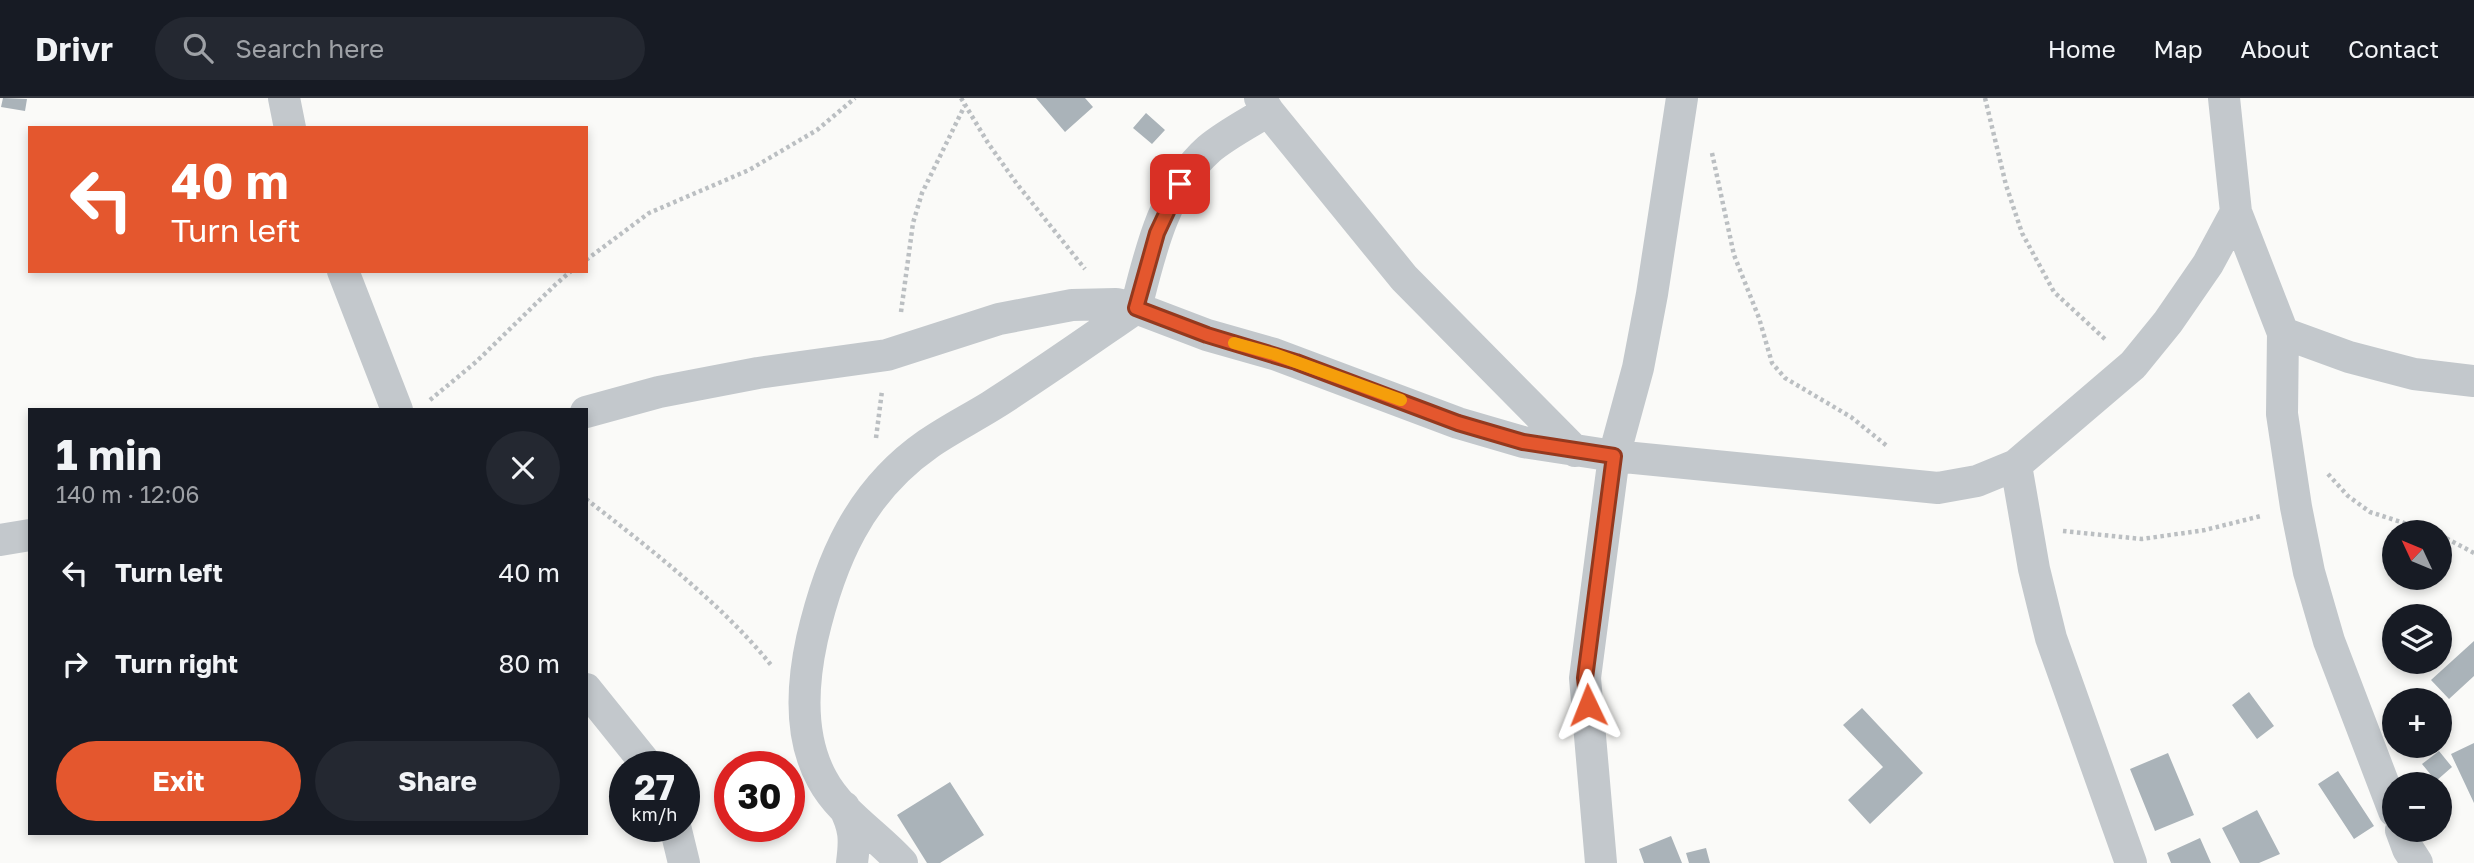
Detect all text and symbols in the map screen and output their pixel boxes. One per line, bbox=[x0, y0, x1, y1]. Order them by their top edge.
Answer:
search box bbox=[155, 17, 645, 80]
text: Drivr bbox=[35, 29, 113, 68]
icon: search bbox=[179, 29, 217, 67]
text: Search here bbox=[235, 33, 384, 64]
text: Home bbox=[2048, 34, 2116, 63]
text: Map bbox=[2154, 34, 2203, 63]
text: About bbox=[2241, 34, 2310, 63]
text: Contact bbox=[2348, 34, 2439, 63]
text: 40 m bbox=[171, 151, 289, 210]
icon: left bbox=[56, 154, 147, 245]
pin bbox=[1150, 154, 1210, 214]
icon: arrive bbox=[1161, 165, 1199, 203]
text: Turn left bbox=[171, 211, 300, 249]
text: 1 min bbox=[56, 429, 162, 479]
button: close bbox=[486, 431, 560, 505]
text: 140 m · 12:06 bbox=[56, 480, 200, 508]
north arrow bbox=[2382, 520, 2452, 590]
map controls bbox=[2382, 520, 2452, 842]
icon: left bbox=[56, 554, 94, 592]
text: Turn left bbox=[115, 557, 223, 588]
text: 40 m bbox=[499, 557, 560, 588]
button: layers bbox=[2382, 604, 2452, 674]
icon: right bbox=[56, 645, 94, 683]
text: Turn right bbox=[115, 648, 238, 679]
text: 80 m bbox=[499, 648, 560, 679]
position arrow bbox=[1551, 668, 1625, 742]
button: + bbox=[2382, 688, 2452, 758]
button: Exit bbox=[56, 741, 301, 821]
button: Share bbox=[315, 741, 560, 821]
speed limit sign: 30 bbox=[714, 751, 805, 842]
text: 27 bbox=[634, 766, 675, 808]
button: − bbox=[2382, 772, 2452, 842]
text: km/h bbox=[632, 803, 677, 825]

